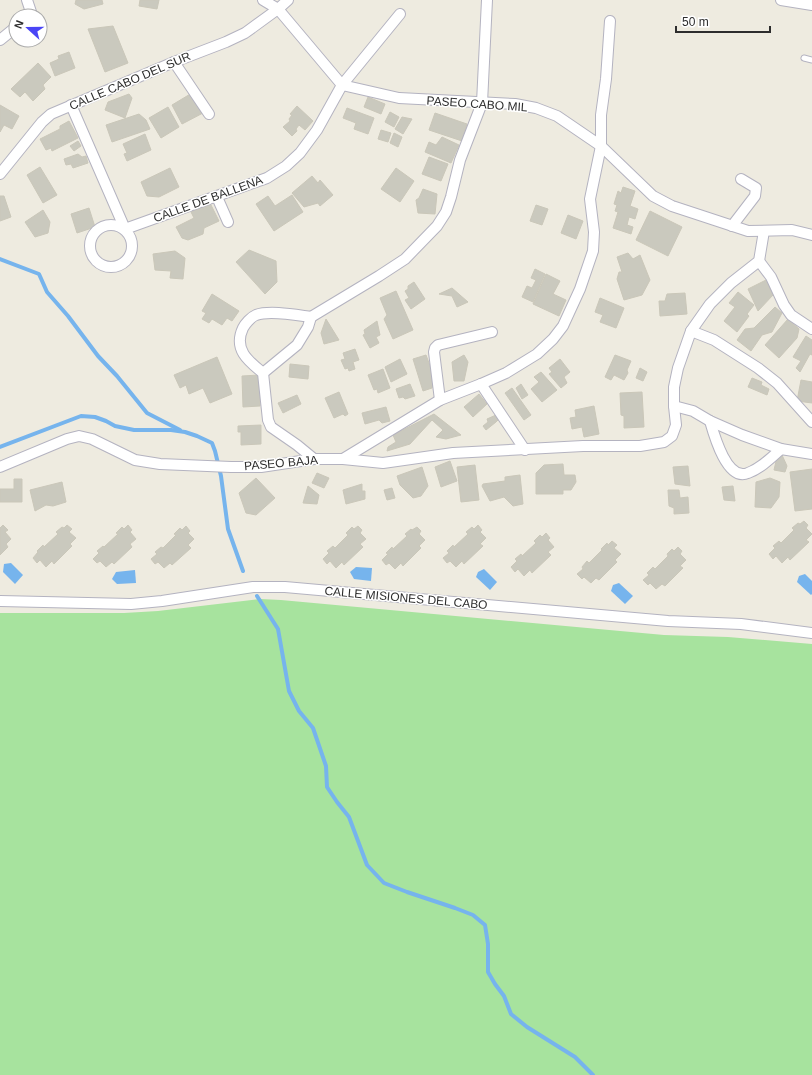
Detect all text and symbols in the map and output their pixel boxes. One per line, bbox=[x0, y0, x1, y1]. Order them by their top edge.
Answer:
north arrow bbox=[8, 8, 48, 48]
scale bar bbox=[676, 8, 770, 34]
text: 50 m bbox=[682, 15, 709, 29]
text: N bbox=[12, 19, 26, 30]
street label: CALLE CABO DEL SUR bbox=[67, 49, 193, 113]
street label: PASEO CABO MIL bbox=[426, 93, 528, 115]
street label: CALLE DE BALLENA bbox=[151, 173, 265, 225]
street label: PASEO BAJA bbox=[244, 453, 318, 473]
street label: CALLE MISIONES DEL CABO bbox=[324, 584, 488, 612]

